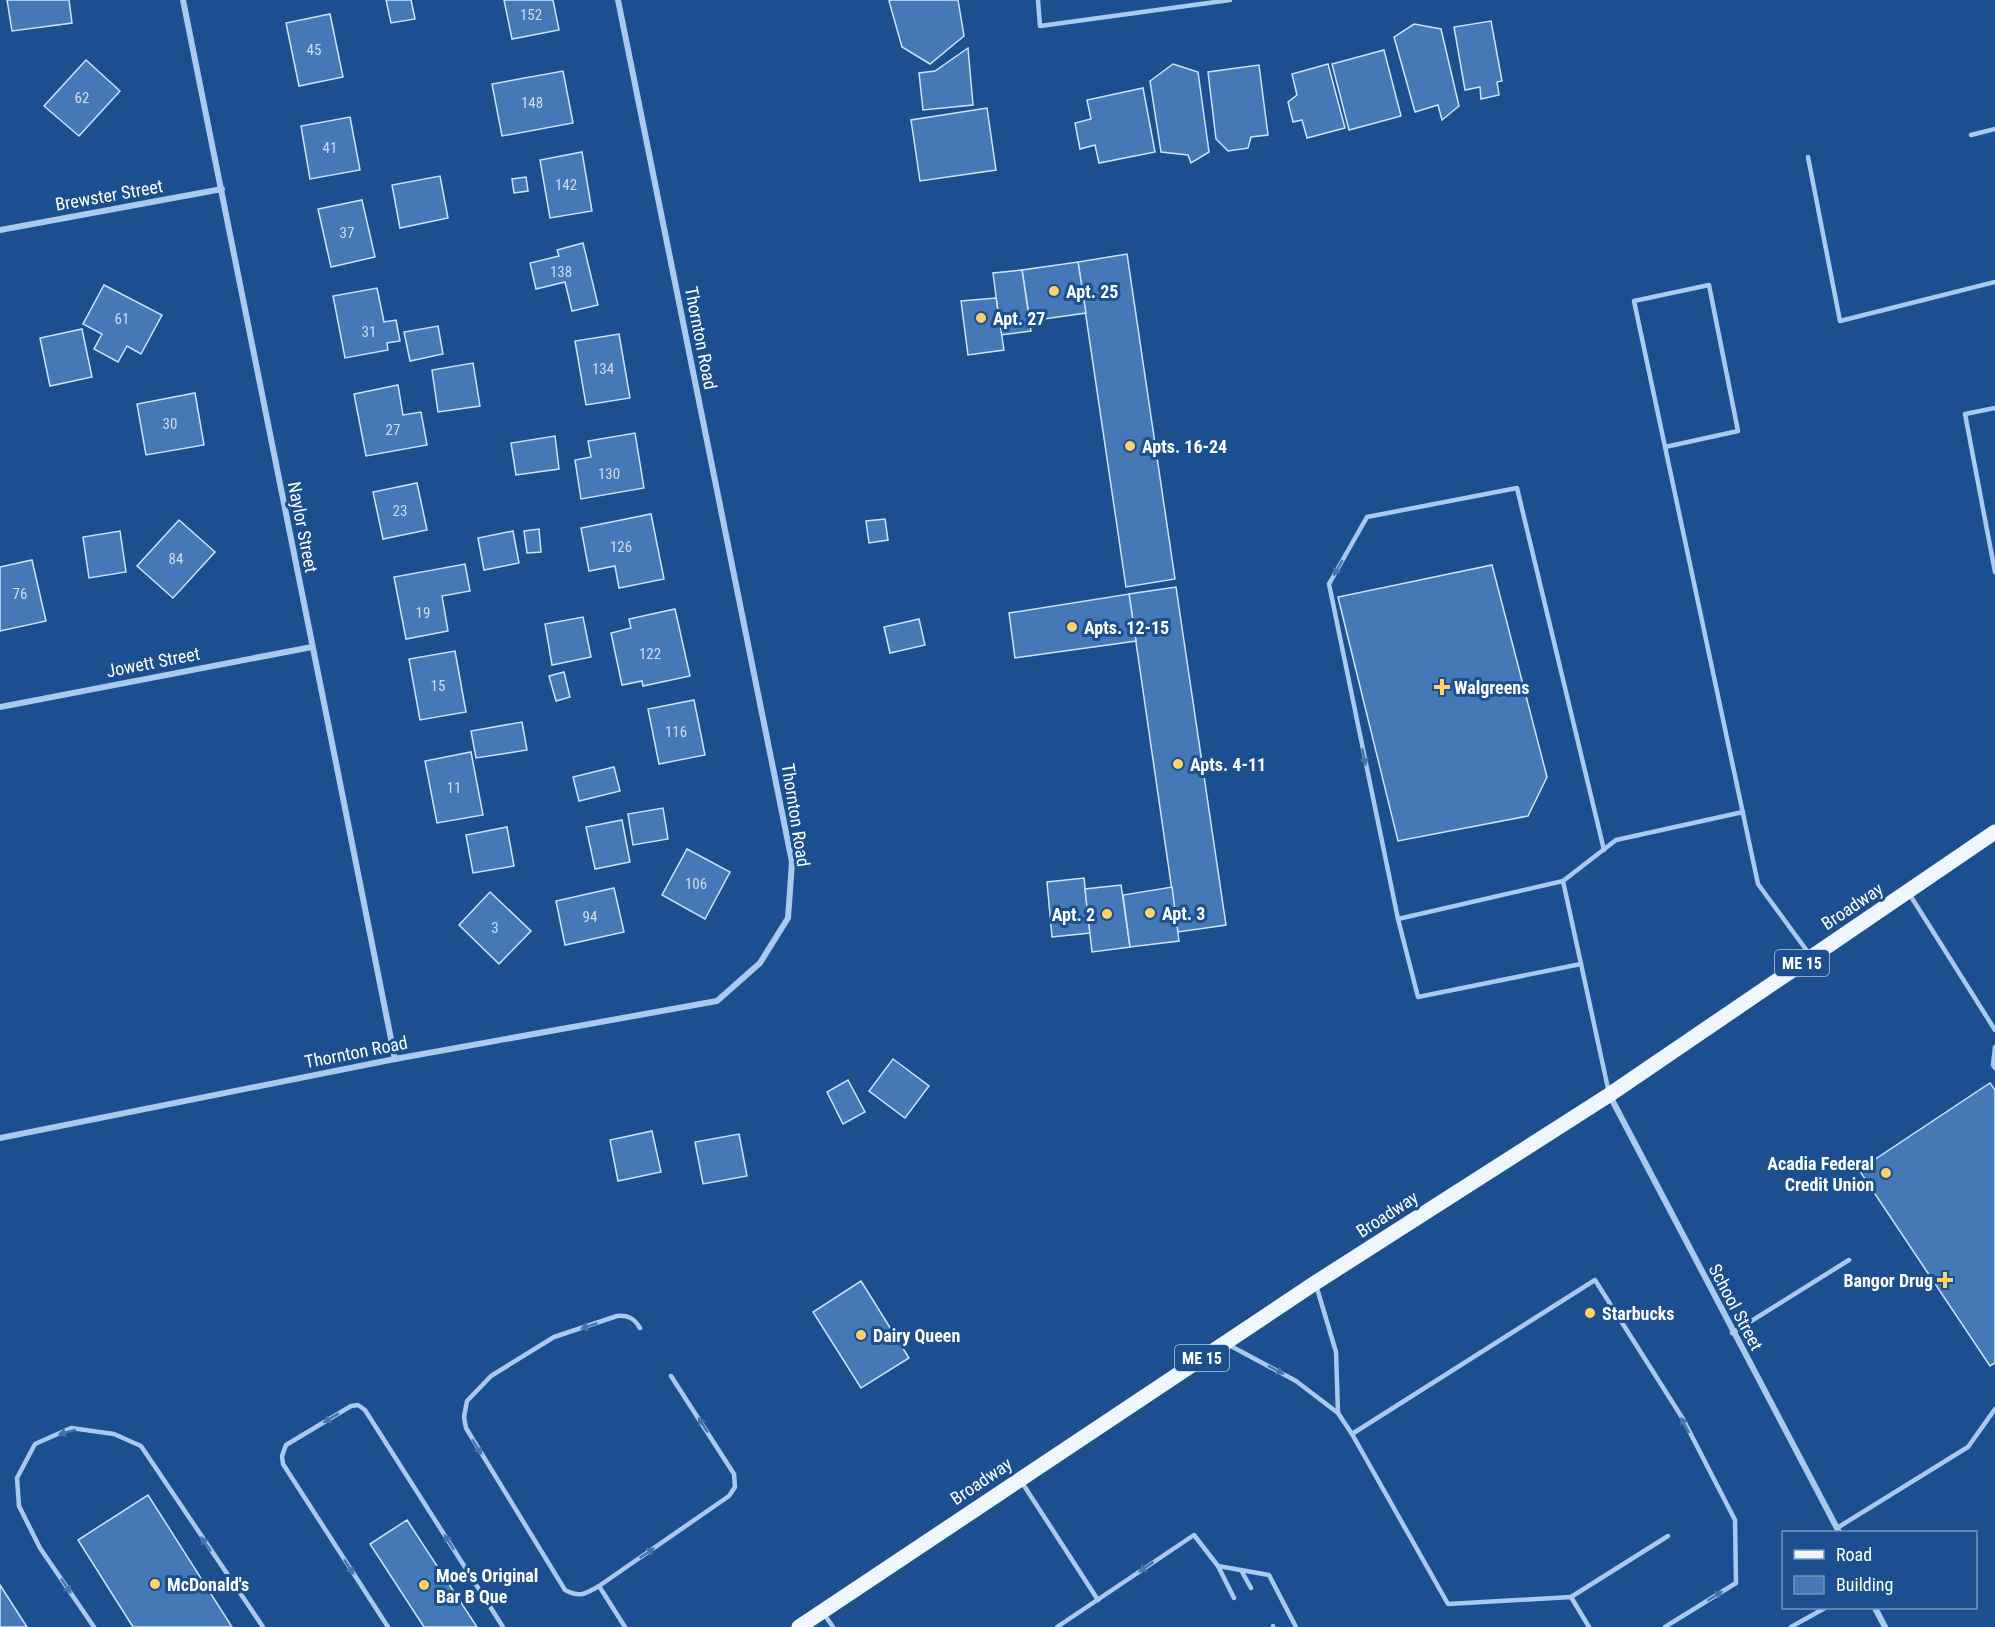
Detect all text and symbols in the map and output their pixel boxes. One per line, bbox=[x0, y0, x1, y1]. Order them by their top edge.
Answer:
house number: 152 bbox=[520, 6, 542, 24]
house number: 45 bbox=[307, 41, 321, 59]
house number: 62 bbox=[75, 89, 89, 107]
house number: 148 bbox=[521, 94, 543, 112]
house number: 41 bbox=[323, 139, 337, 157]
street label: Brewster Street bbox=[53, 175, 165, 215]
house number: 142 bbox=[555, 176, 577, 194]
house number: 37 bbox=[340, 224, 354, 242]
house number: 138 bbox=[550, 263, 572, 281]
place label: Apt. 25 bbox=[1066, 281, 1118, 302]
marker: Apt. 25 bbox=[1047, 284, 1061, 298]
street label: Thornton Road bbox=[681, 285, 721, 391]
place label: Apt. 27 bbox=[993, 308, 1045, 329]
house number: 61 bbox=[115, 310, 129, 328]
marker: Apt. 27 bbox=[974, 311, 988, 325]
house number: 31 bbox=[362, 323, 376, 341]
house number: 134 bbox=[592, 360, 614, 378]
house number: 30 bbox=[163, 415, 177, 433]
house number: 27 bbox=[386, 421, 400, 439]
place label: Apts. 16-24 bbox=[1142, 436, 1227, 457]
marker: Apts. 16-24 bbox=[1123, 439, 1137, 453]
house number: 130 bbox=[598, 465, 620, 483]
street label: Naylor Street bbox=[284, 480, 322, 574]
house number: 23 bbox=[393, 502, 407, 520]
house number: 126 bbox=[610, 538, 632, 556]
house number: 84 bbox=[169, 550, 183, 568]
one-way arrow bbox=[1333, 560, 1343, 577]
house number: 76 bbox=[13, 585, 27, 603]
house number: 19 bbox=[416, 604, 430, 622]
place label: Apts. 12-15 bbox=[1084, 617, 1169, 638]
marker: Apts. 12-15 bbox=[1065, 620, 1079, 634]
street label: Jowett Street bbox=[104, 643, 202, 681]
house number: 122 bbox=[639, 645, 661, 663]
house number: 15 bbox=[431, 677, 445, 695]
place label: Walgreens bbox=[1454, 677, 1529, 698]
marker: Walgreens bbox=[1435, 680, 1449, 694]
house number: 116 bbox=[665, 723, 687, 741]
one-way arrow bbox=[1360, 747, 1369, 766]
place label: Apts. 4-11 bbox=[1190, 754, 1266, 775]
marker: Apts. 4-11 bbox=[1171, 757, 1185, 771]
street label: Thornton Road bbox=[777, 762, 815, 868]
house number: 11 bbox=[447, 779, 461, 797]
house number: 106 bbox=[685, 875, 707, 893]
street label: Broadway bbox=[1817, 878, 1887, 934]
place label: Apt. 3 bbox=[1162, 903, 1205, 924]
place label: Apt. 2 bbox=[1052, 904, 1095, 925]
marker: Apt. 3 bbox=[1143, 906, 1157, 920]
marker: Apt. 2 bbox=[1100, 907, 1114, 921]
house number: 94 bbox=[583, 908, 597, 926]
house number: 3 bbox=[491, 919, 499, 937]
road number: ME 15 bbox=[1775, 950, 1829, 976]
street label: Thornton Road bbox=[303, 1032, 409, 1072]
place label: Acadia Federal Credit Union bbox=[1767, 1153, 1874, 1195]
marker: Acadia Federal Credit Union bbox=[1879, 1166, 1893, 1180]
street label: Broadway bbox=[1352, 1186, 1422, 1242]
street label: School Street bbox=[1704, 1260, 1768, 1354]
place label: Bangor Drug bbox=[1843, 1270, 1933, 1291]
marker: Bangor Drug bbox=[1938, 1273, 1952, 1287]
place label: Starbucks bbox=[1602, 1303, 1675, 1324]
marker: Starbucks bbox=[1583, 1306, 1597, 1320]
one-way arrow bbox=[579, 1321, 597, 1331]
place label: Dairy Queen bbox=[873, 1325, 960, 1346]
marker: Dairy Queen bbox=[854, 1328, 868, 1342]
road number: ME 15 bbox=[1175, 1345, 1229, 1371]
one-way arrow bbox=[1268, 1366, 1285, 1375]
one-way arrow bbox=[322, 1413, 339, 1423]
one-way arrow bbox=[1680, 1416, 1690, 1433]
one-way arrow bbox=[697, 1417, 708, 1433]
one-way arrow bbox=[58, 1427, 76, 1437]
one-way arrow bbox=[472, 1439, 483, 1455]
street label: Broadway bbox=[946, 1453, 1016, 1509]
legend bbox=[1782, 1531, 1977, 1609]
one-way arrow bbox=[444, 1534, 455, 1550]
one-way arrow bbox=[200, 1537, 212, 1553]
text: Road bbox=[1836, 1544, 1872, 1565]
one-way arrow bbox=[639, 1547, 655, 1558]
one-way arrow bbox=[344, 1559, 355, 1575]
one-way arrow bbox=[1138, 1561, 1154, 1573]
place label: Moe's Original Bar B Que bbox=[436, 1565, 538, 1607]
place label: McDonald's bbox=[167, 1574, 249, 1595]
text: Building bbox=[1836, 1574, 1893, 1595]
marker: McDonald's bbox=[148, 1577, 162, 1591]
one-way arrow bbox=[60, 1578, 71, 1594]
marker: Moe's Original Bar B Que bbox=[417, 1578, 431, 1592]
one-way arrow bbox=[1707, 1591, 1723, 1602]

